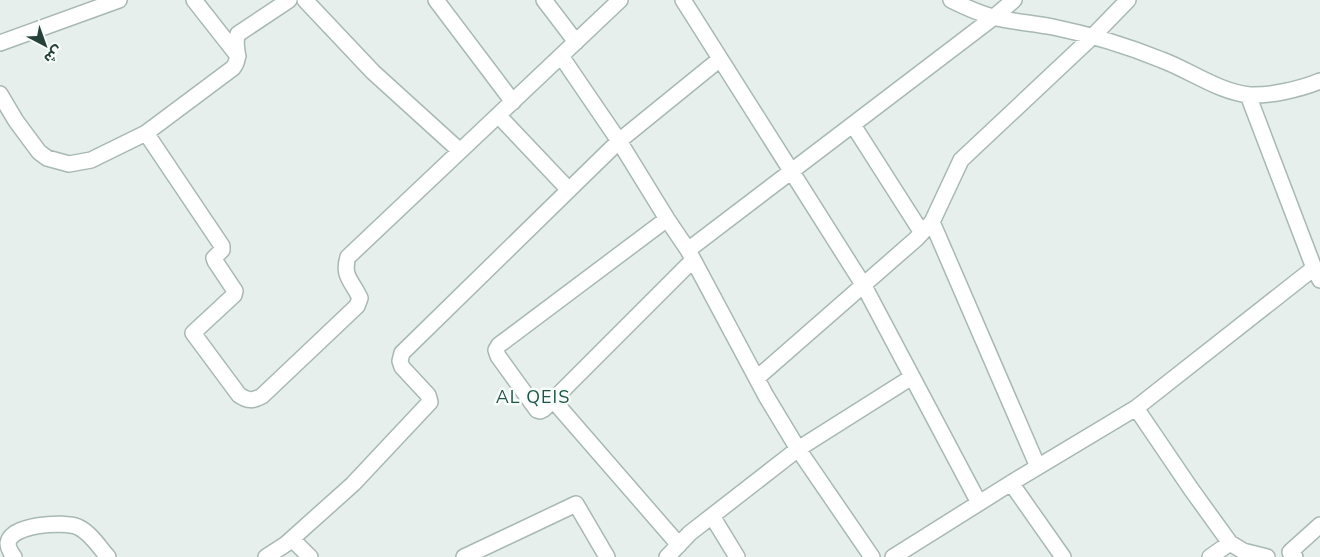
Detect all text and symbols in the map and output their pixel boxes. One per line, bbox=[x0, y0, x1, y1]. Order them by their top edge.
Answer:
north arrow bbox=[20, 20, 70, 70]
text: ش bbox=[40, 41, 67, 68]
district label: AL QEIS bbox=[496, 385, 570, 409]

